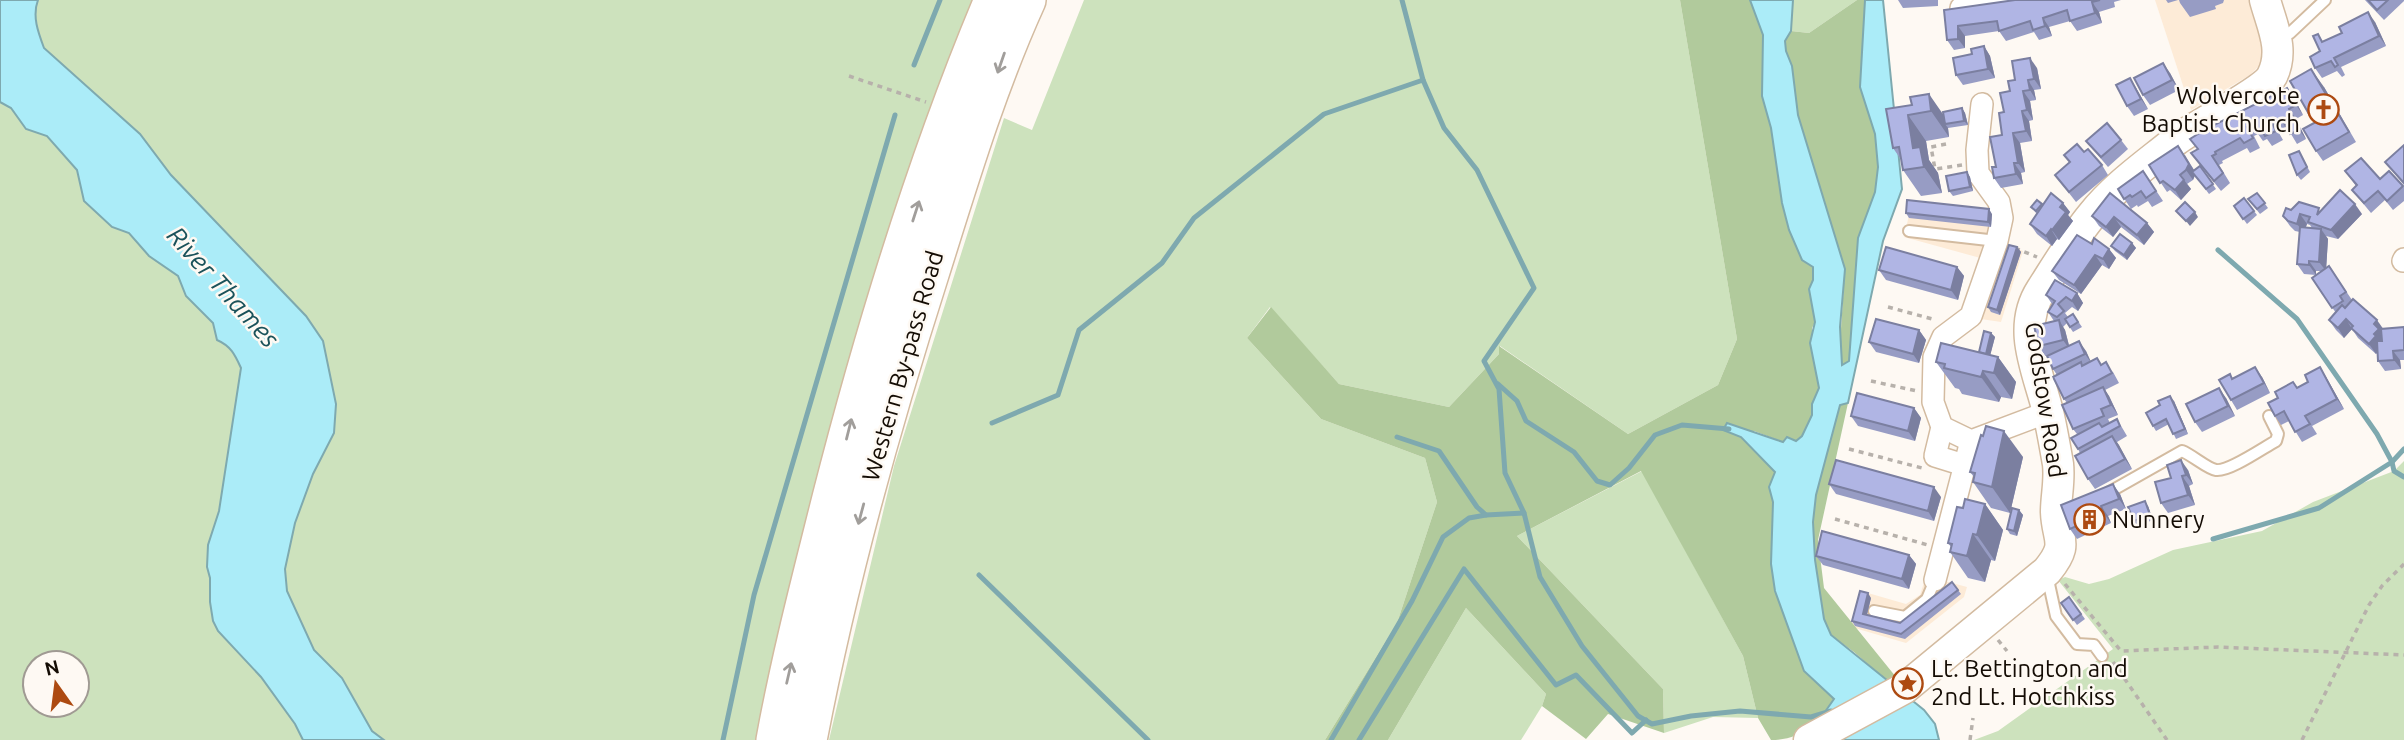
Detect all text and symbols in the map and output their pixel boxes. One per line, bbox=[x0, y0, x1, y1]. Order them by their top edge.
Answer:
one-way arrow bbox=[994, 52, 1006, 74]
place label: Wolvercote Baptist Church bbox=[2142, 82, 2300, 137]
church icon: Wolvercote Baptist Church bbox=[2306, 93, 2340, 127]
one-way arrow bbox=[910, 200, 923, 222]
water label: River Thames bbox=[162, 220, 285, 353]
street label: Western By-pass Road bbox=[857, 248, 948, 484]
street label: Godstow Road bbox=[2020, 320, 2071, 480]
one-way arrow bbox=[843, 418, 856, 440]
one-way arrow bbox=[853, 503, 866, 525]
building icon: Nunnery bbox=[2072, 503, 2106, 537]
place label: Nunnery bbox=[2112, 506, 2205, 533]
north arrow bbox=[21, 649, 91, 719]
text: N bbox=[42, 655, 61, 680]
place label: Lt. Bettington and 2nd Lt. Hotchkiss bbox=[1931, 655, 2128, 710]
one-way arrow bbox=[783, 662, 796, 685]
place icon: Lt. Bettington and 2nd Lt. Hotchkiss bbox=[1891, 666, 1925, 700]

